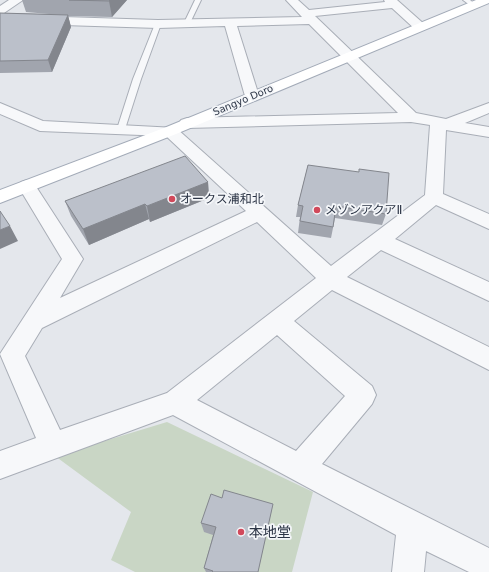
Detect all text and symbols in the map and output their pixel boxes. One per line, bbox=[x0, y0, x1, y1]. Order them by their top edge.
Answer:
street label: Sangyo Doro bbox=[211, 82, 275, 118]
place label: オークス浦和北 bbox=[180, 192, 264, 206]
marker: オークス浦和北 bbox=[167, 194, 177, 204]
place label: メゾンアクアⅡ bbox=[325, 203, 402, 217]
marker: メゾンアクアⅡ bbox=[312, 205, 322, 215]
place label: 本地堂 bbox=[249, 524, 291, 540]
marker: 本地堂 bbox=[236, 527, 246, 537]

